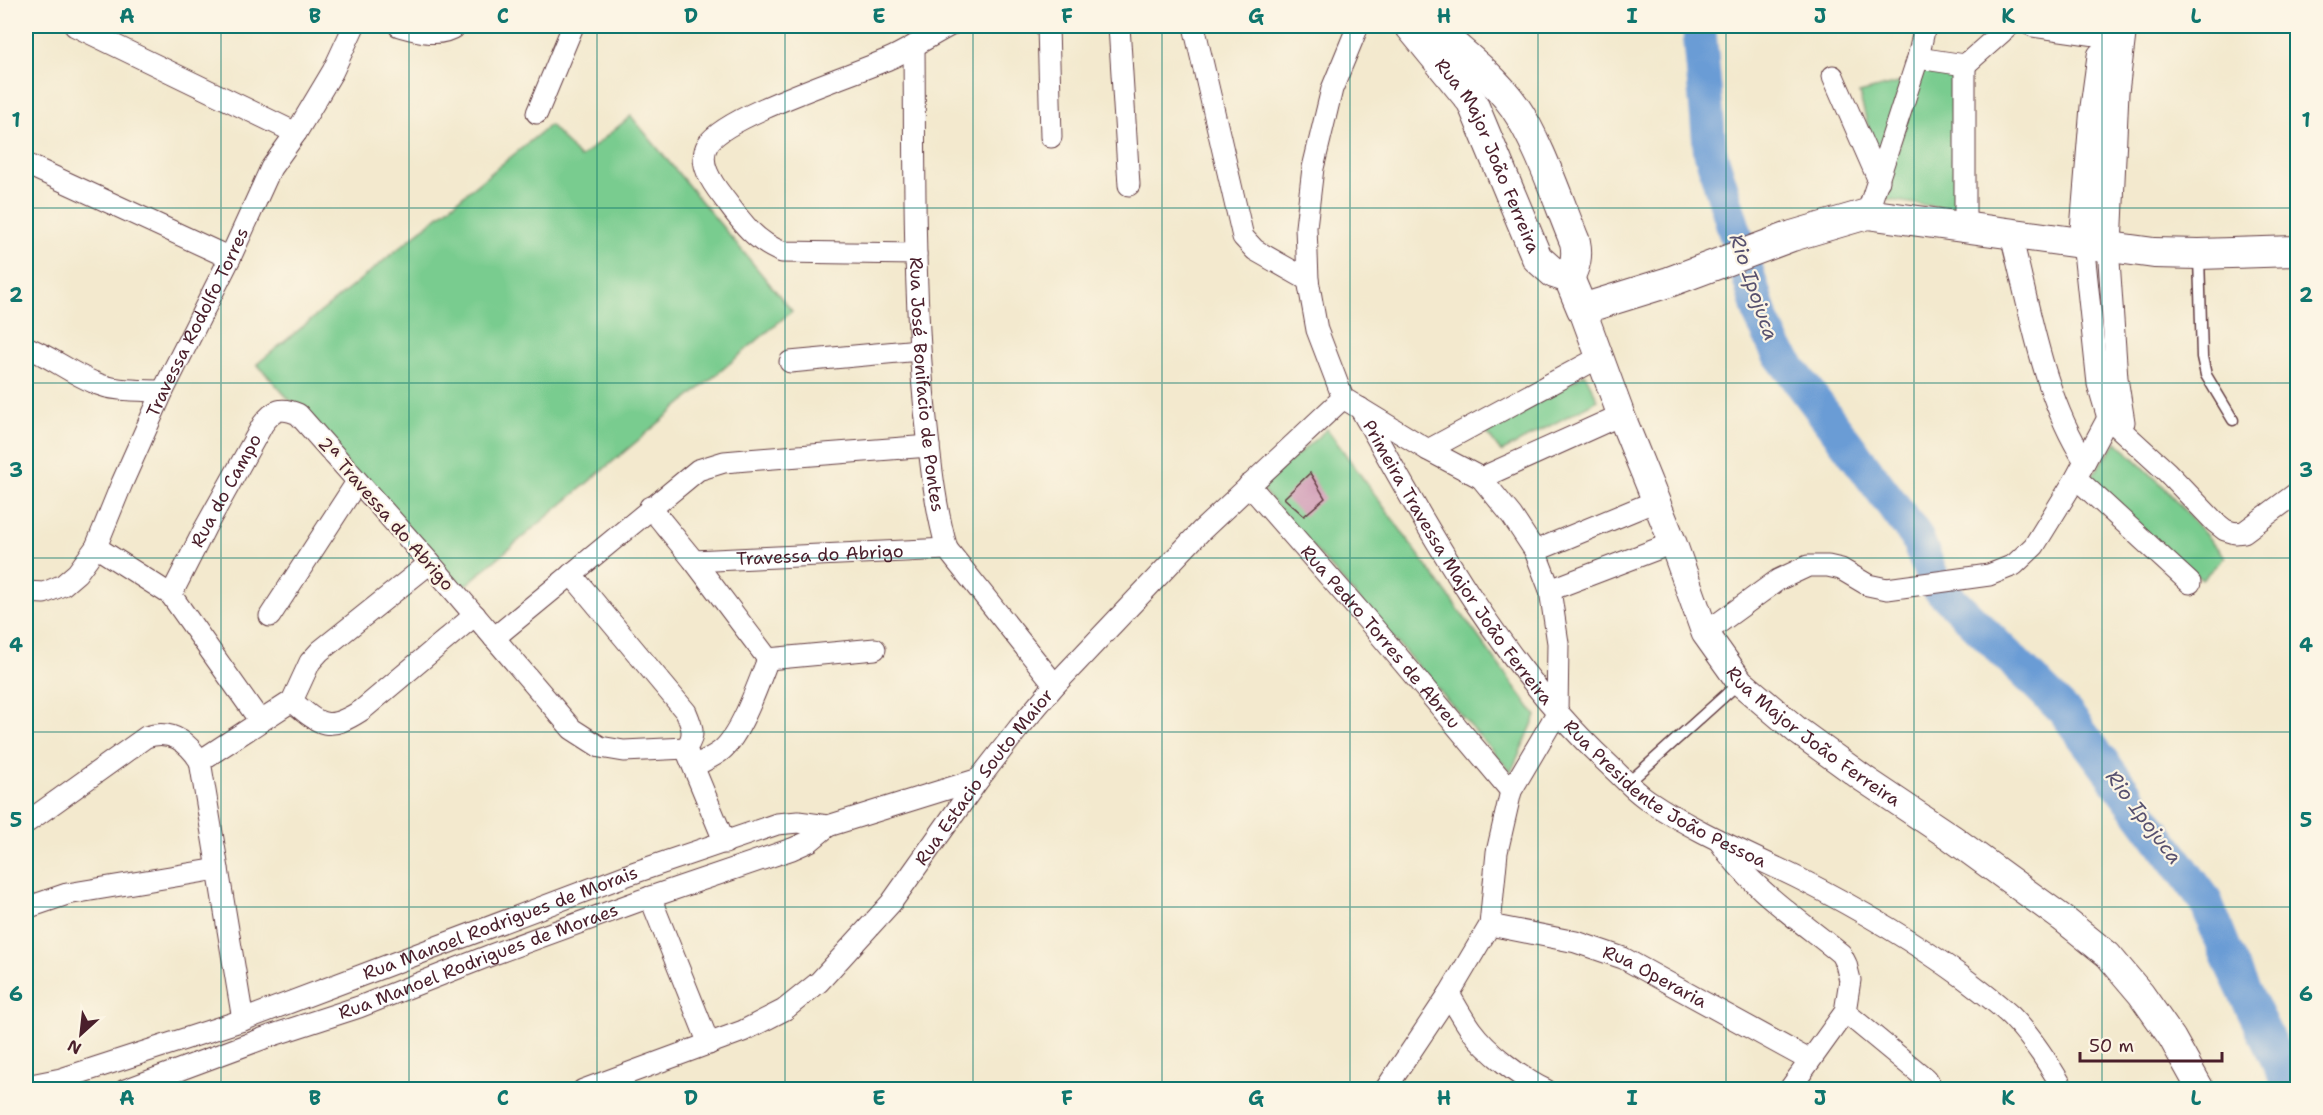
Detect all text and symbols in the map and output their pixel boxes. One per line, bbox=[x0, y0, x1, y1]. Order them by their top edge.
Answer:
text: A bbox=[119, 3, 135, 29]
text: B bbox=[309, 3, 321, 29]
text: C bbox=[497, 3, 509, 29]
text: D bbox=[684, 3, 698, 29]
text: E bbox=[872, 3, 886, 29]
text: F bbox=[1061, 3, 1073, 29]
text: G bbox=[1248, 3, 1264, 29]
text: H bbox=[1437, 3, 1451, 29]
text: I bbox=[1626, 3, 1638, 29]
text: J bbox=[1814, 3, 1827, 29]
text: K bbox=[2001, 3, 2015, 29]
text: L bbox=[2191, 3, 2202, 29]
street label: Rua Major João Ferreira bbox=[1429, 54, 1546, 257]
text: 1 bbox=[11, 107, 21, 133]
text: 1 bbox=[2301, 107, 2311, 133]
street label: Travessa Rodolfo Torres bbox=[141, 224, 254, 421]
water label: Rio Ipojuca bbox=[1724, 230, 1784, 344]
street label: Rua José Bonifacio de Pontes bbox=[904, 257, 950, 514]
text: 2 bbox=[9, 282, 23, 308]
text: 2 bbox=[2299, 282, 2313, 308]
street label: Primeira Travessa Major João Ferreira bbox=[1357, 416, 1558, 710]
street label: Rua do Campo bbox=[185, 430, 267, 552]
street label: 2ª Travessa do Abrigo bbox=[313, 432, 459, 596]
text: 3 bbox=[9, 457, 23, 483]
text: 3 bbox=[2299, 457, 2313, 483]
street label: Travessa do Abrigo bbox=[736, 539, 904, 571]
street label: Rua Pedro Torres de Abreu bbox=[1295, 540, 1466, 734]
text: 4 bbox=[9, 632, 23, 658]
text: 4 bbox=[2299, 632, 2313, 658]
street label: Rua Major João Ferreira bbox=[1721, 662, 1905, 812]
street label: Rua Estacio Souto Maior bbox=[909, 684, 1059, 870]
street label: Rua Presidente João Pessoa bbox=[1558, 715, 1770, 873]
water label: Rio Ipojuca bbox=[2100, 765, 2188, 869]
text: 5 bbox=[10, 807, 22, 833]
text: 5 bbox=[2300, 807, 2312, 833]
street label: Rua Manoel Rodrigues de Morais bbox=[359, 860, 641, 986]
street label: Rua Manoel Rodrigues de Moraes bbox=[335, 898, 621, 1025]
street label: Rua Operaria bbox=[1600, 940, 1711, 1014]
text: 6 bbox=[9, 981, 23, 1007]
text: 6 bbox=[2299, 981, 2313, 1007]
north arrow bbox=[51, 1004, 111, 1064]
scale bar bbox=[2080, 1025, 2222, 1063]
text: 50 m bbox=[2089, 1034, 2134, 1058]
text: N bbox=[64, 1035, 85, 1059]
text: A bbox=[119, 1085, 135, 1111]
text: B bbox=[309, 1085, 321, 1111]
text: C bbox=[497, 1085, 509, 1111]
text: D bbox=[684, 1085, 698, 1111]
text: E bbox=[872, 1085, 886, 1111]
text: F bbox=[1061, 1085, 1073, 1111]
text: G bbox=[1248, 1085, 1264, 1111]
text: H bbox=[1437, 1085, 1451, 1111]
text: I bbox=[1626, 1085, 1638, 1111]
text: J bbox=[1814, 1085, 1827, 1111]
text: K bbox=[2001, 1085, 2015, 1111]
text: L bbox=[2191, 1085, 2202, 1111]

